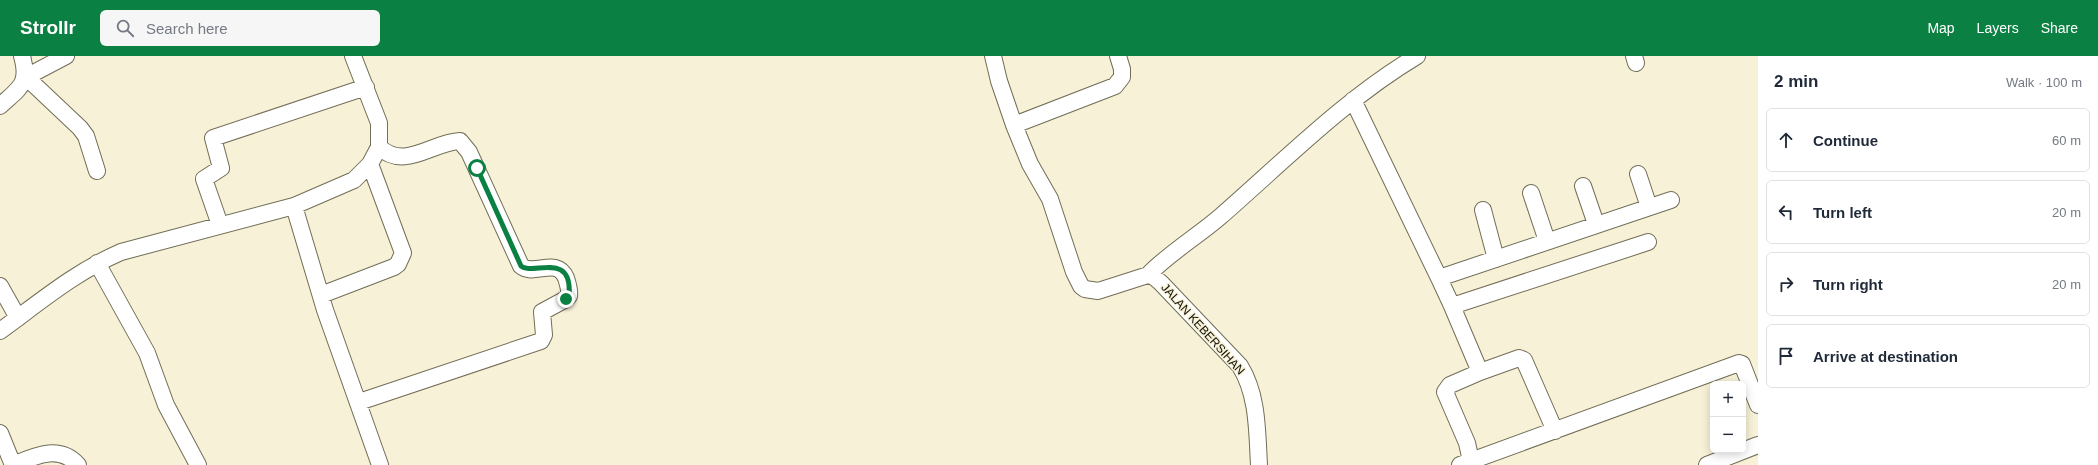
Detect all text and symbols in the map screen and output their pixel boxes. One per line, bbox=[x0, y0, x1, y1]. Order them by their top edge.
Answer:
search box bbox=[100, 10, 380, 46]
text: Strollr bbox=[20, 17, 76, 38]
icon: search bbox=[114, 17, 136, 39]
text: Search here bbox=[146, 20, 228, 37]
text: Map bbox=[1927, 20, 1955, 36]
text: Layers bbox=[1977, 20, 2019, 36]
text: Share bbox=[2041, 20, 2078, 36]
text: 2 min bbox=[1774, 72, 1818, 91]
text: Walk · 100 m bbox=[2006, 75, 2082, 90]
icon: ahead bbox=[1775, 129, 1797, 151]
text: Continue bbox=[1813, 132, 1878, 149]
text: 60 m bbox=[2052, 133, 2081, 148]
route start bbox=[468, 159, 486, 177]
icon: left bbox=[1775, 201, 1797, 223]
text: Turn left bbox=[1813, 204, 1872, 221]
text: 20 m bbox=[2052, 205, 2081, 220]
icon: right bbox=[1775, 273, 1797, 295]
text: Turn right bbox=[1813, 276, 1883, 293]
text: 20 m bbox=[2052, 277, 2081, 292]
street label: JALAN KEBERSIHAN bbox=[1158, 280, 1248, 378]
route end bbox=[557, 290, 575, 308]
icon: arrive bbox=[1775, 345, 1797, 367]
text: Arrive at destination bbox=[1813, 348, 1958, 365]
map controls bbox=[1710, 381, 1746, 453]
button: + bbox=[1710, 381, 1746, 417]
button: − bbox=[1710, 417, 1746, 453]

